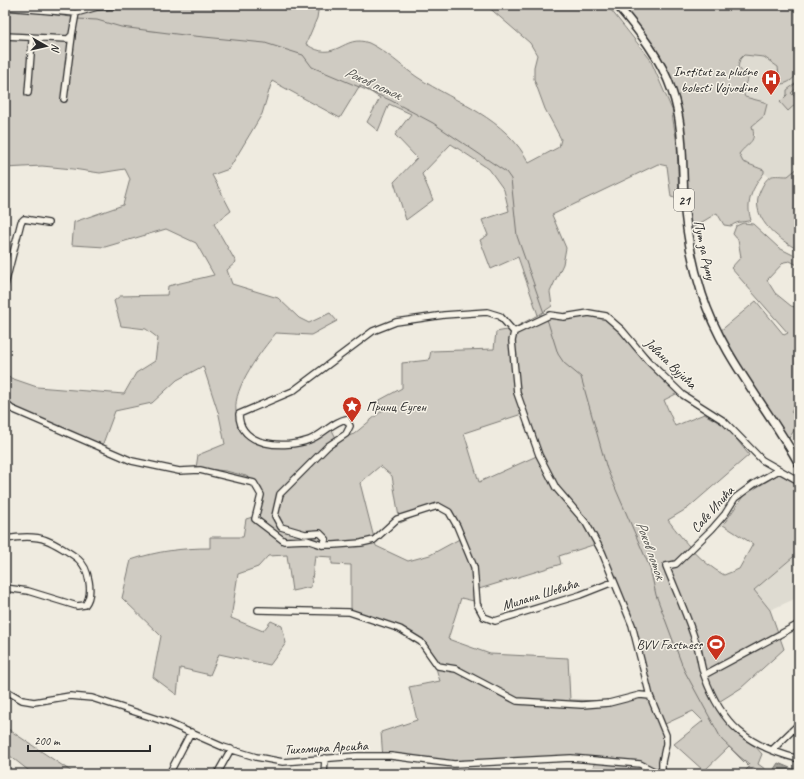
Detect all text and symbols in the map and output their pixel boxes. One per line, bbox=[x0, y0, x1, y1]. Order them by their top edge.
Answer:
north arrow bbox=[26, 26, 66, 66]
text: N bbox=[48, 43, 63, 54]
water label: Роков поток bbox=[342, 63, 406, 105]
place label: Institut za plućne bolesti Vojvodine bbox=[673, 63, 758, 96]
hospital icon: Institut za plućne bolesti Vojvodine bbox=[760, 68, 782, 96]
road number: 21 bbox=[674, 189, 694, 211]
street label: Пут за Руму bbox=[690, 219, 719, 283]
street label: Јована Вујића bbox=[640, 334, 701, 393]
place icon: Принц Еуген bbox=[341, 395, 363, 423]
place label: Принц Еуген bbox=[366, 398, 427, 415]
street label: Саве Ипића bbox=[687, 482, 738, 536]
water label: Роков поток bbox=[631, 519, 671, 584]
street label: Милана Шевића bbox=[500, 575, 581, 614]
sports icon: BVV Fastness bbox=[705, 633, 727, 661]
place label: BVV Fastness bbox=[636, 636, 703, 653]
scale bar bbox=[28, 727, 150, 753]
text: 200 m bbox=[34, 733, 61, 749]
street label: Тихомира Арсића bbox=[284, 737, 369, 758]

